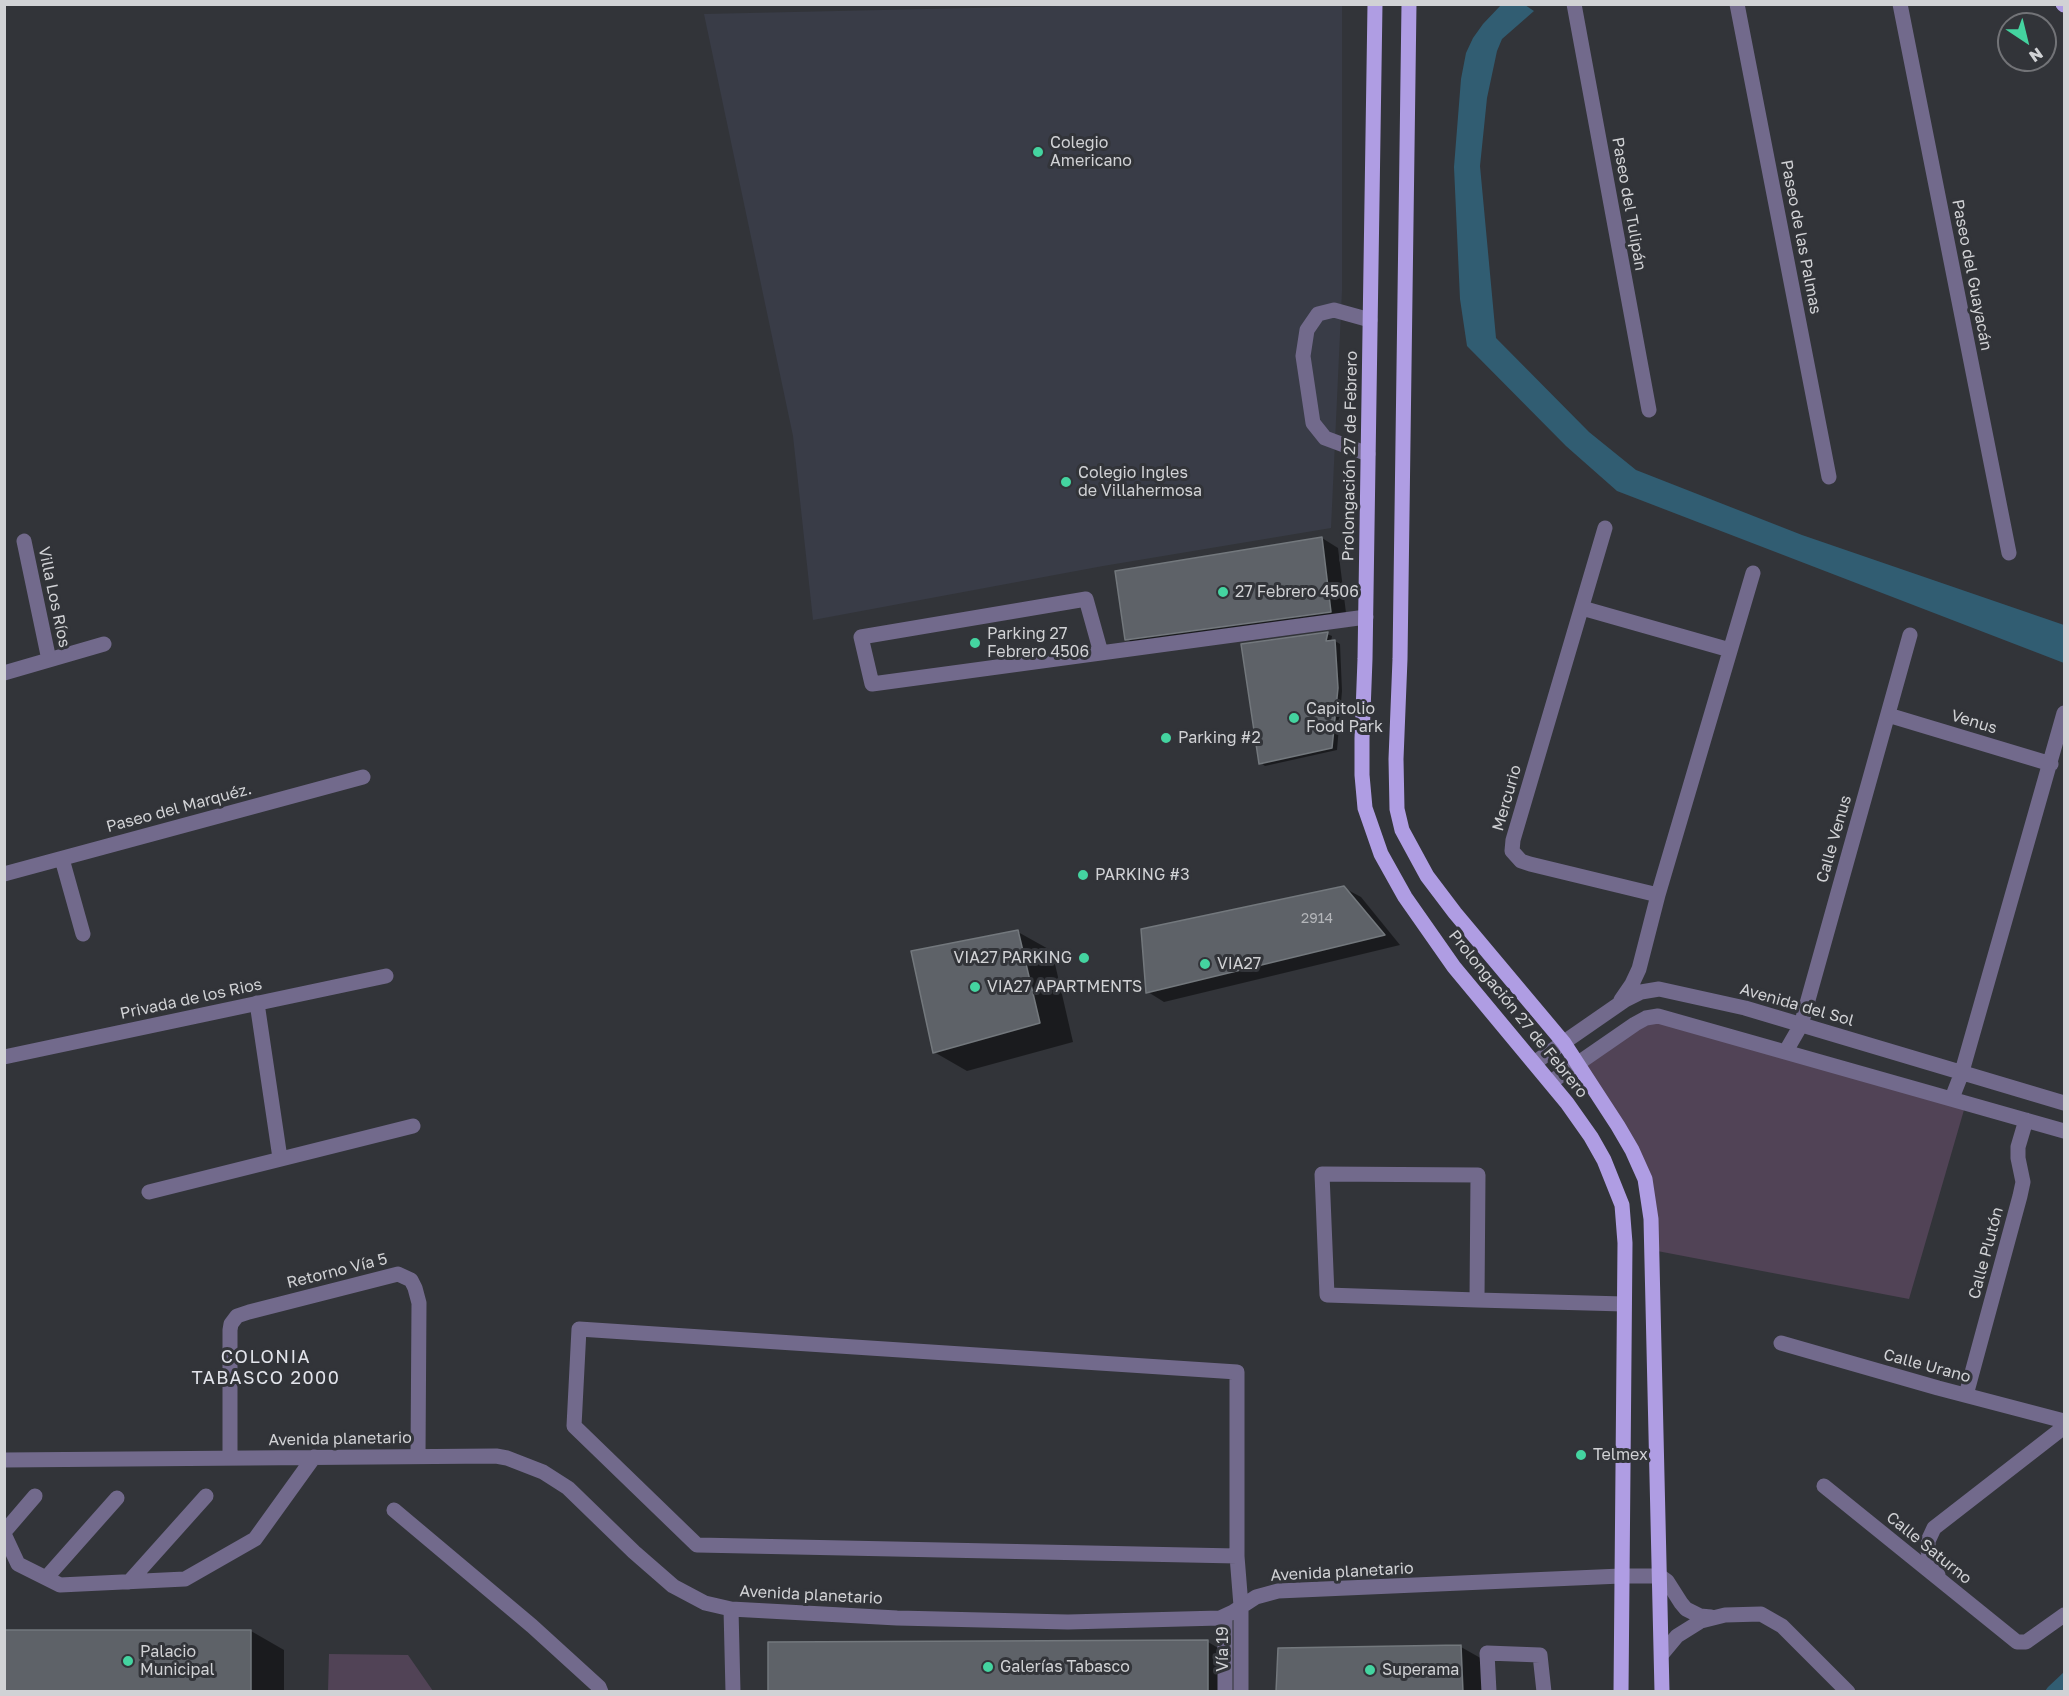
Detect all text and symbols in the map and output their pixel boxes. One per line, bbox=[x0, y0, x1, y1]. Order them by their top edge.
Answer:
north arrow bbox=[1997, 12, 2057, 72]
text: N bbox=[2025, 43, 2047, 67]
place label: Colegio Americano bbox=[1050, 133, 1132, 171]
street label: Paseo del Tulipán bbox=[1608, 136, 1650, 272]
marker: Colegio Americano bbox=[1031, 145, 1045, 159]
street label: Paseo de las Palmas bbox=[1777, 158, 1825, 316]
street label: Paseo del Guayacán bbox=[1948, 198, 1996, 352]
street label: Prolongación 27 de Febrero bbox=[1339, 351, 1361, 561]
place label: Colegio Ingles de Villahermosa bbox=[1078, 463, 1202, 501]
marker: Colegio Ingles de Villahermosa bbox=[1059, 475, 1073, 489]
street label: Villa Los Ríos bbox=[34, 545, 74, 649]
place label: 27 Febrero 4506 bbox=[1235, 582, 1359, 602]
marker: 27 Febrero 4506 bbox=[1216, 585, 1230, 599]
place label: Parking 27 Febrero 4506 bbox=[987, 624, 1089, 662]
marker: Parking 27 Febrero 4506 bbox=[968, 636, 982, 650]
place label: Capitolio Food Park bbox=[1306, 699, 1383, 737]
street label: Venus bbox=[1949, 706, 1999, 738]
marker: Capitolio Food Park bbox=[1287, 711, 1301, 725]
place label: Parking #2 bbox=[1178, 728, 1261, 748]
marker: Parking #2 bbox=[1159, 731, 1173, 745]
street label: Mercurio bbox=[1488, 763, 1526, 833]
street label: Paseo del Marquéz. bbox=[104, 779, 254, 837]
street label: Calle Venus bbox=[1812, 793, 1856, 885]
place label: PARKING #3 bbox=[1095, 865, 1190, 885]
marker: PARKING #3 bbox=[1076, 868, 1090, 882]
house number: 2914 bbox=[1301, 911, 1333, 927]
street label: Prolongación 27 de Febrero bbox=[1444, 926, 1592, 1102]
place label: VIA27 PARKING bbox=[953, 948, 1072, 968]
marker: VIA27 PARKING bbox=[1077, 951, 1091, 965]
place label: VIA27 bbox=[1217, 954, 1261, 974]
marker: VIA27 bbox=[1198, 957, 1212, 971]
street label: Privada de los Rios bbox=[118, 975, 264, 1023]
place label: VIA27 APARTMENTS bbox=[987, 977, 1142, 997]
marker: VIA27 APARTMENTS bbox=[968, 980, 982, 994]
street label: Avenida del Sol bbox=[1738, 980, 1856, 1030]
street label: Calle Plutón bbox=[1965, 1205, 2007, 1301]
street label: Retorno Vía 5 bbox=[285, 1249, 389, 1293]
street label: Calle Urano bbox=[1881, 1345, 1973, 1387]
district label: COLONIA TABASCO 2000 bbox=[192, 1346, 340, 1388]
street label: Avenida planetario bbox=[268, 1428, 412, 1450]
place label: Telmex bbox=[1593, 1445, 1648, 1465]
marker: Telmex bbox=[1574, 1448, 1588, 1462]
street label: Calle Saturno bbox=[1882, 1508, 1976, 1588]
street label: Avenida planetario bbox=[1270, 1559, 1414, 1585]
street label: Avenida planetario bbox=[739, 1582, 883, 1608]
street label: Vía 19 bbox=[1213, 1626, 1233, 1672]
place label: Palacio Municipal bbox=[140, 1642, 215, 1680]
marker: Palacio Municipal bbox=[121, 1654, 135, 1668]
place label: Galerías Tabasco bbox=[1000, 1657, 1130, 1677]
marker: Galerías Tabasco bbox=[981, 1660, 995, 1674]
place label: Superama bbox=[1382, 1660, 1459, 1680]
marker: Superama bbox=[1363, 1663, 1377, 1677]

